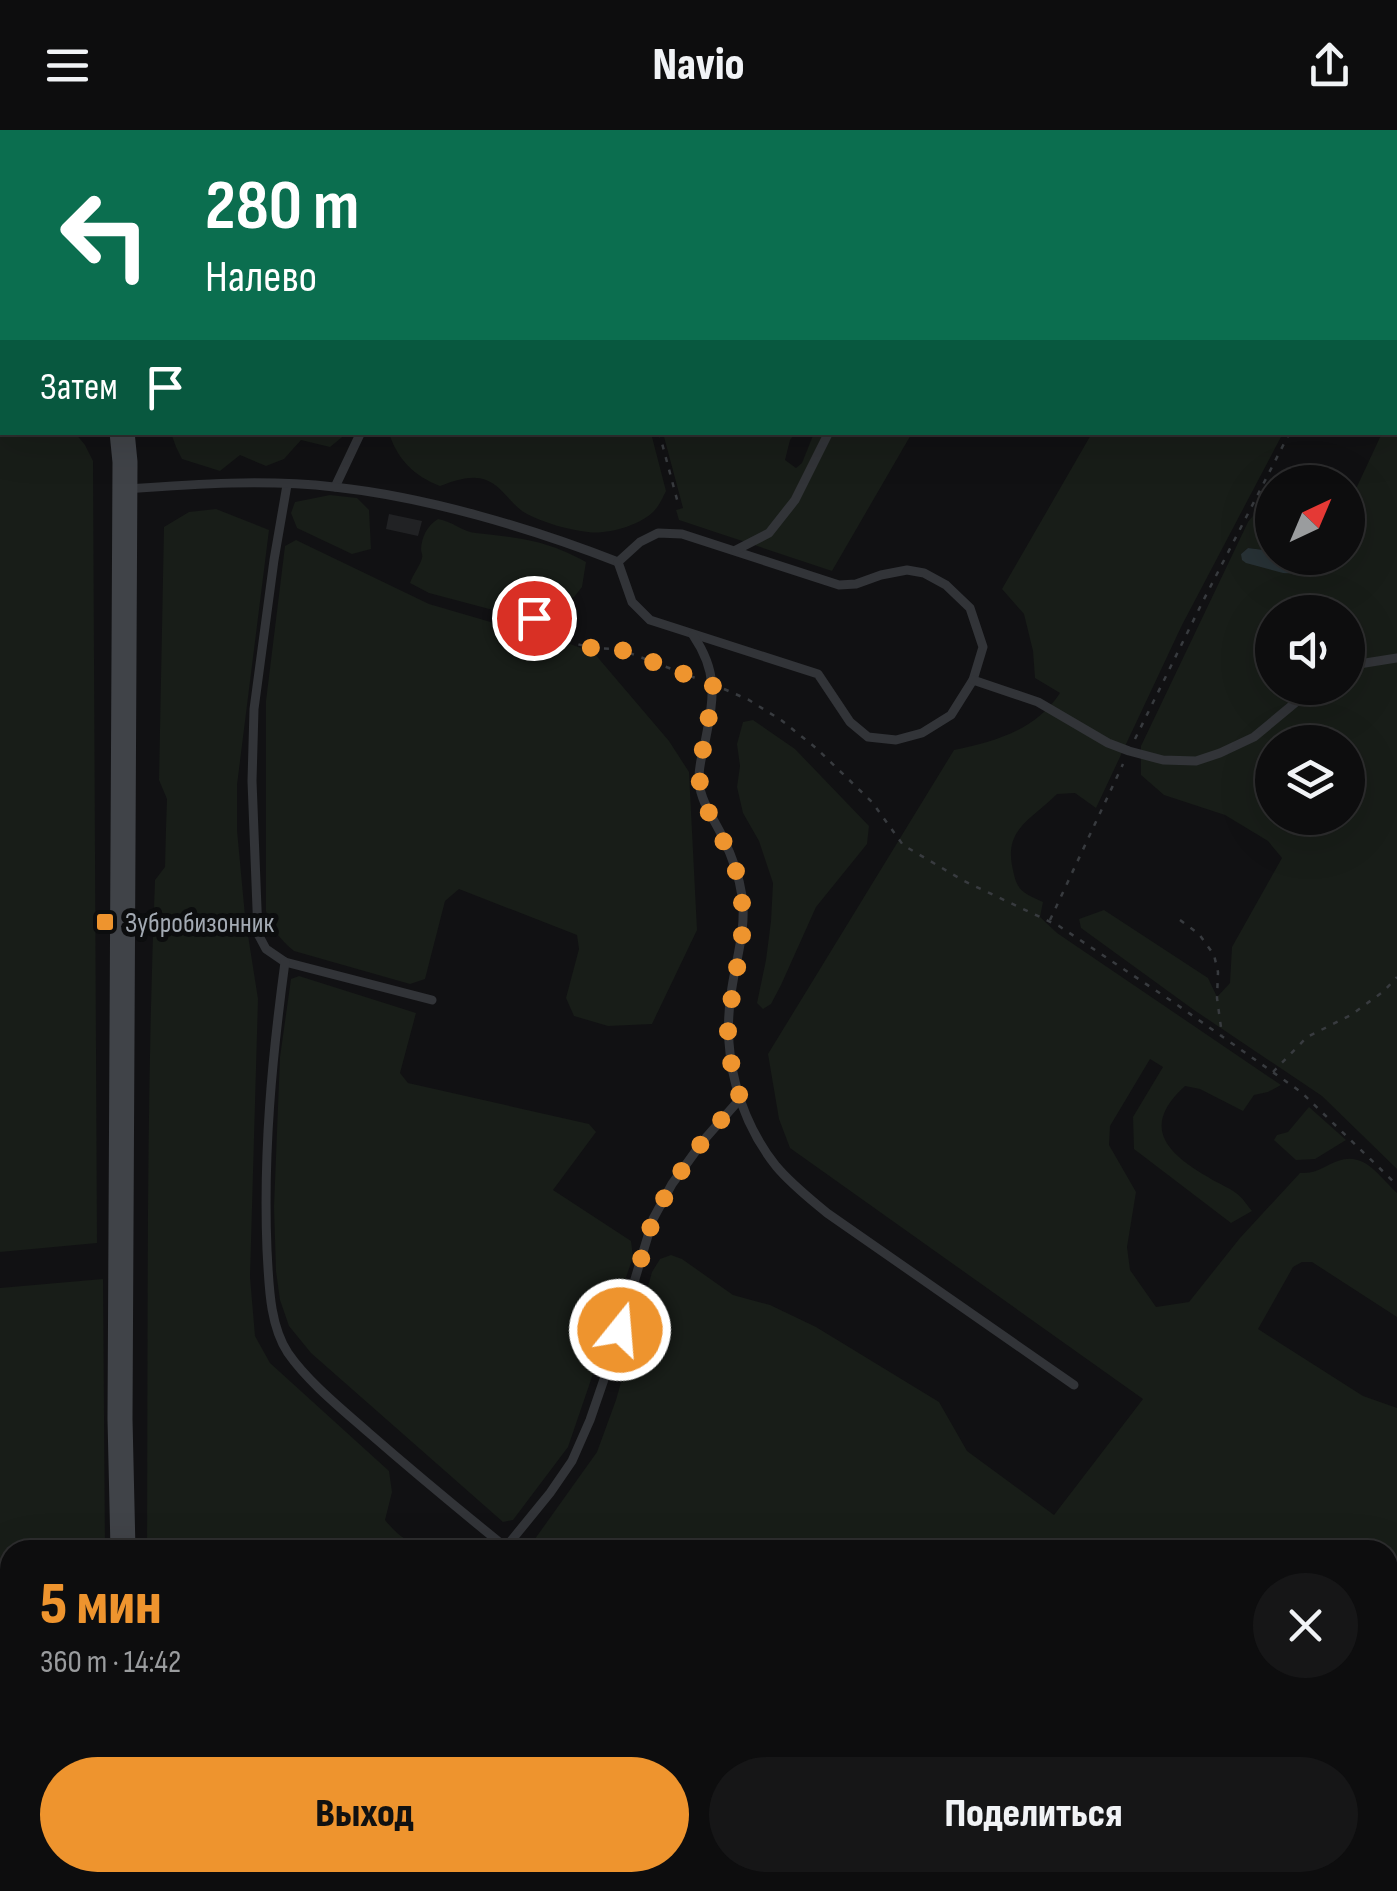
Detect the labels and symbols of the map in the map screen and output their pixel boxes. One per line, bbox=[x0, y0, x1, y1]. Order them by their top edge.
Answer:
north arrow bbox=[1255, 465, 1365, 575]
pin bbox=[492, 576, 577, 661]
place label: Зубробизонник bbox=[125, 907, 275, 940]
marker: Зубробизонник bbox=[94, 911, 116, 933]
position arrow bbox=[568, 1278, 672, 1382]

